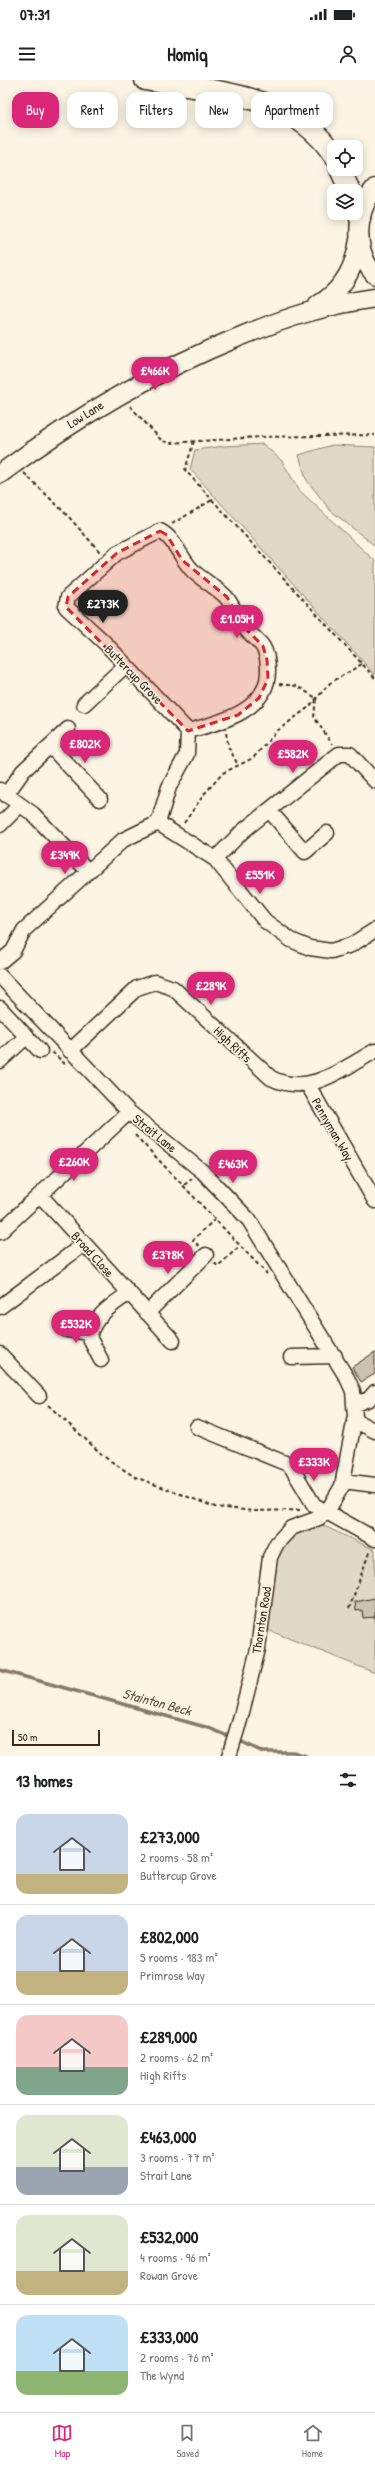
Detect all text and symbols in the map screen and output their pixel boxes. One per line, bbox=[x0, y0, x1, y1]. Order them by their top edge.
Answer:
text: 07:31 bbox=[20, 4, 50, 25]
text: Homiq bbox=[167, 42, 208, 67]
icon: menu bbox=[16, 43, 38, 65]
icon: person bbox=[337, 43, 359, 65]
chip: Buy bbox=[12, 92, 59, 128]
chip: Rent bbox=[67, 92, 118, 128]
chip: Filters bbox=[126, 92, 187, 128]
chip: New bbox=[195, 92, 243, 128]
chip: Apartment bbox=[251, 92, 333, 128]
map controls bbox=[327, 140, 363, 220]
button: locate bbox=[327, 140, 363, 176]
button: layers bbox=[327, 184, 363, 220]
pin: £466K bbox=[127, 357, 183, 391]
text: £466K bbox=[140, 361, 170, 379]
street label: Low Lane bbox=[63, 396, 107, 432]
pin: £273K bbox=[75, 590, 131, 624]
text: £273K bbox=[87, 594, 119, 612]
pin: £1.05M bbox=[204, 605, 270, 639]
text: £1.05M bbox=[220, 609, 254, 627]
street label: Buttercup Grove bbox=[101, 640, 167, 708]
pin: £802K bbox=[57, 730, 113, 764]
text: £802K bbox=[69, 734, 101, 752]
pin: £582K bbox=[265, 740, 321, 774]
text: £582K bbox=[277, 744, 309, 762]
pin: £349K bbox=[37, 841, 93, 875]
text: £349K bbox=[50, 845, 80, 863]
pin: £551K bbox=[232, 861, 288, 895]
text: £551K bbox=[245, 865, 275, 883]
pin: £289K bbox=[183, 972, 239, 1006]
text: £289K bbox=[196, 976, 226, 994]
street label: High Rifts bbox=[210, 1022, 256, 1066]
street label: Pennyman Way bbox=[308, 1094, 359, 1164]
street label: Strait Lane bbox=[129, 1110, 181, 1156]
pin: £260K bbox=[46, 1148, 102, 1182]
pin: £463K bbox=[205, 1150, 261, 1184]
text: £260K bbox=[58, 1152, 90, 1170]
text: £463K bbox=[218, 1154, 248, 1172]
street label: Broad Close bbox=[68, 1227, 118, 1281]
pin: £378K bbox=[140, 1241, 196, 1275]
text: £378K bbox=[152, 1245, 184, 1263]
pin: £532K bbox=[48, 1310, 104, 1344]
text: £532K bbox=[60, 1314, 92, 1332]
pin: £333K bbox=[286, 1448, 342, 1482]
text: £333K bbox=[298, 1452, 330, 1470]
street label: Thornton Road bbox=[247, 1585, 275, 1655]
water label: Stainton Beck bbox=[121, 1683, 195, 1720]
scale bar bbox=[12, 1728, 100, 1747]
text: 50 m bbox=[18, 1730, 38, 1744]
text: 13 homes bbox=[16, 1769, 73, 1792]
icon: filters bbox=[337, 1769, 359, 1791]
text: £273,000 bbox=[140, 1825, 200, 1848]
icon: home bbox=[48, 1830, 96, 1878]
text: 2 rooms · 58 m² bbox=[140, 1848, 213, 1866]
text: Buttercup Grove bbox=[140, 1866, 217, 1884]
text: £802,000 bbox=[140, 1925, 199, 1948]
icon: home bbox=[48, 1931, 96, 1979]
text: 5 rooms · 183 m² bbox=[140, 1948, 217, 1966]
text: Primrose Way bbox=[140, 1966, 205, 1984]
text: £289,000 bbox=[140, 2025, 197, 2048]
icon: home bbox=[48, 2031, 96, 2079]
text: 2 rooms · 62 m² bbox=[140, 2048, 213, 2066]
text: High Rifts bbox=[140, 2066, 186, 2084]
text: £463,000 bbox=[140, 2125, 196, 2148]
icon: home bbox=[48, 2131, 96, 2179]
text: 3 rooms · 77 m² bbox=[140, 2148, 214, 2166]
text: Strait Lane bbox=[140, 2166, 192, 2184]
text: £532,000 bbox=[140, 2225, 198, 2248]
icon: home bbox=[48, 2231, 96, 2279]
text: 4 rooms · 96 m² bbox=[140, 2248, 211, 2266]
text: Rowan Grove bbox=[140, 2266, 198, 2284]
text: £333,000 bbox=[140, 2325, 198, 2348]
icon: home bbox=[48, 2331, 96, 2379]
text: 2 rooms · 76 m² bbox=[140, 2348, 213, 2366]
text: The Wynd bbox=[140, 2366, 184, 2384]
tab: Map bbox=[51, 2422, 73, 2460]
tab: Saved bbox=[176, 2422, 199, 2460]
tab: Home bbox=[302, 2422, 324, 2460]

